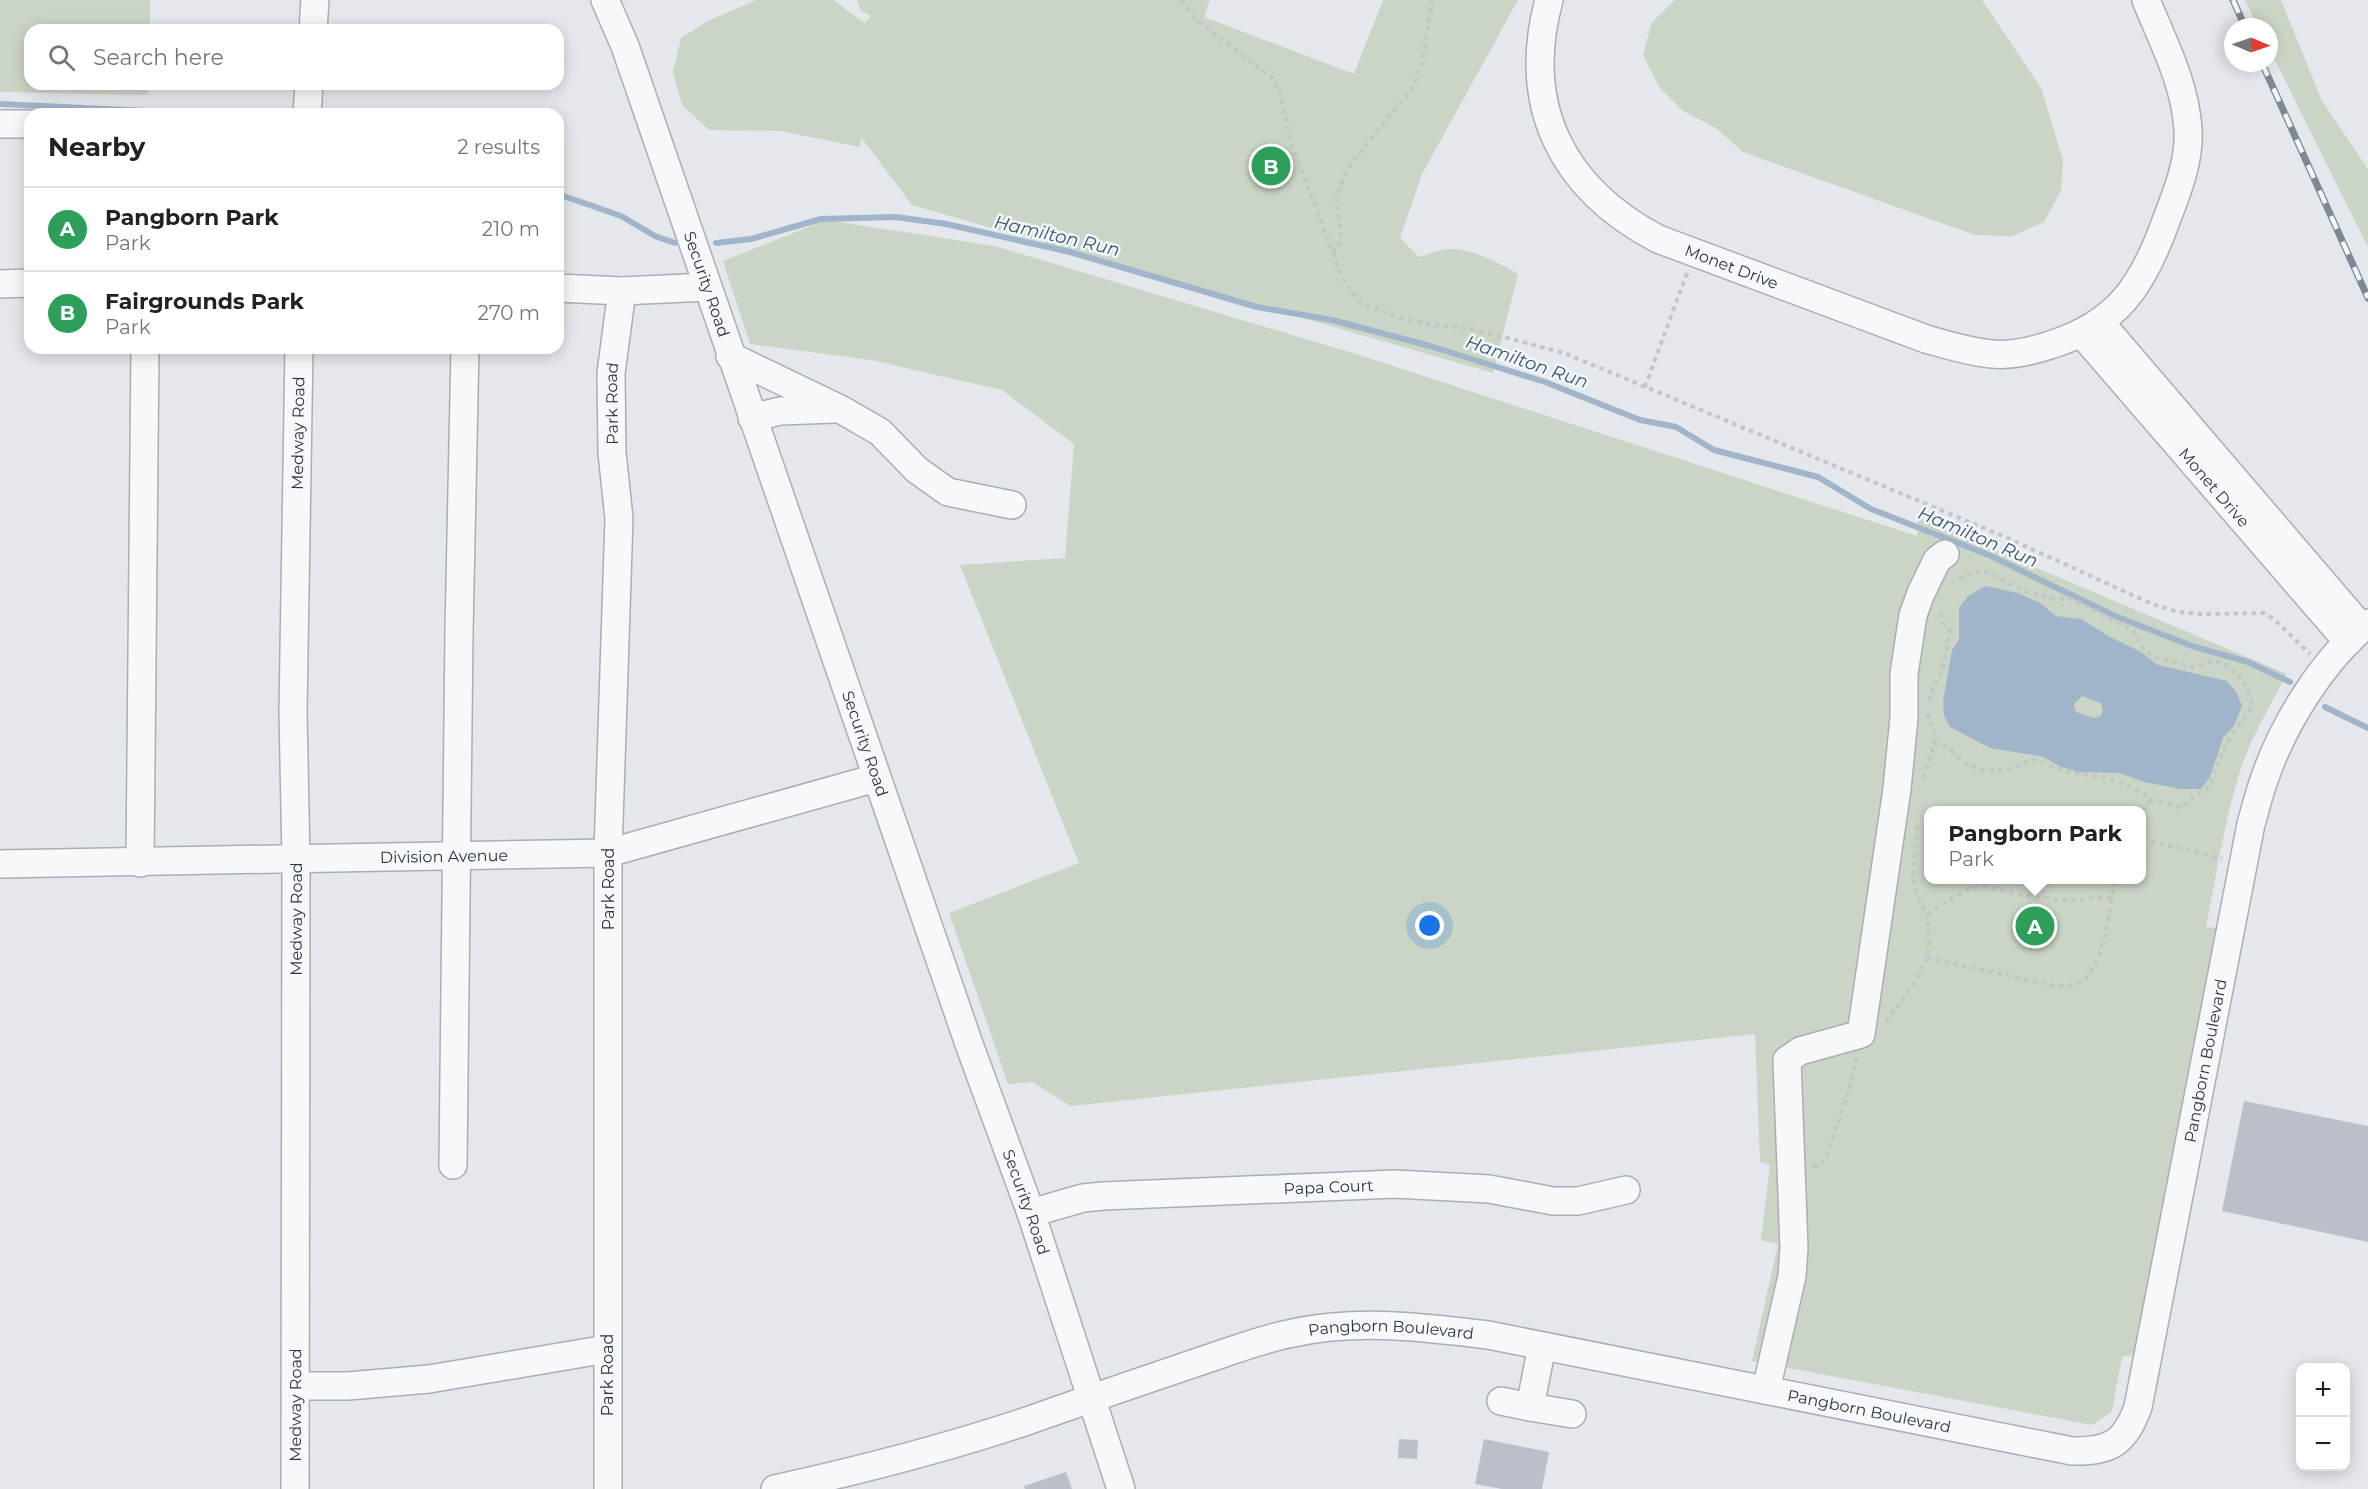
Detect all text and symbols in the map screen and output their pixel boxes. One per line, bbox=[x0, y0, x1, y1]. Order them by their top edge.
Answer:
north arrow bbox=[2224, 18, 2278, 72]
search box bbox=[24, 24, 564, 90]
icon: search bbox=[45, 41, 78, 74]
text: Search here bbox=[93, 44, 224, 71]
text: Nearby bbox=[48, 131, 145, 163]
text: 2 results bbox=[457, 135, 540, 159]
pin: B bbox=[1252, 144, 1290, 188]
text: Pangborn Park bbox=[105, 204, 279, 231]
water label: Hamilton Run bbox=[992, 211, 1122, 261]
text: A bbox=[60, 217, 75, 241]
text: 210 m bbox=[482, 217, 540, 241]
street label: Security Road bbox=[680, 229, 734, 339]
text: Park bbox=[105, 231, 151, 255]
street label: Monet Drive bbox=[1682, 240, 1781, 293]
text: Fairgrounds Park bbox=[105, 288, 304, 315]
text: B bbox=[60, 301, 75, 325]
text: 270 m bbox=[478, 301, 540, 325]
text: Park bbox=[105, 315, 151, 339]
water label: Hamilton Run bbox=[1463, 331, 1591, 393]
street label: Park Road bbox=[602, 361, 622, 445]
street label: Medway Road bbox=[287, 376, 308, 490]
street label: Monet Drive bbox=[2175, 444, 2254, 531]
water label: Hamilton Run bbox=[1915, 502, 2041, 572]
street label: Security Road bbox=[838, 688, 892, 799]
popup bbox=[1924, 806, 2146, 884]
text: Pangborn Park bbox=[1948, 820, 2122, 847]
street label: Division Avenue bbox=[380, 845, 508, 867]
text: Park bbox=[1948, 847, 1994, 871]
street label: Park Road bbox=[599, 848, 618, 930]
street label: Medway Road bbox=[286, 862, 305, 976]
pin: A bbox=[2016, 904, 2054, 948]
your location bbox=[1415, 911, 1444, 940]
street label: Pangborn Boulevard bbox=[2180, 977, 2230, 1144]
street label: Security Road bbox=[999, 1147, 1053, 1257]
street label: Papa Court bbox=[1283, 1175, 1374, 1198]
street label: Pangborn Boulevard bbox=[1307, 1316, 1475, 1343]
street label: Park Road bbox=[598, 1334, 617, 1416]
street label: Medway Road bbox=[286, 1348, 305, 1462]
map controls bbox=[2296, 1363, 2350, 1471]
button: + bbox=[2296, 1363, 2350, 1417]
street label: Pangborn Boulevard bbox=[1786, 1385, 1953, 1436]
button: − bbox=[2296, 1417, 2350, 1471]

